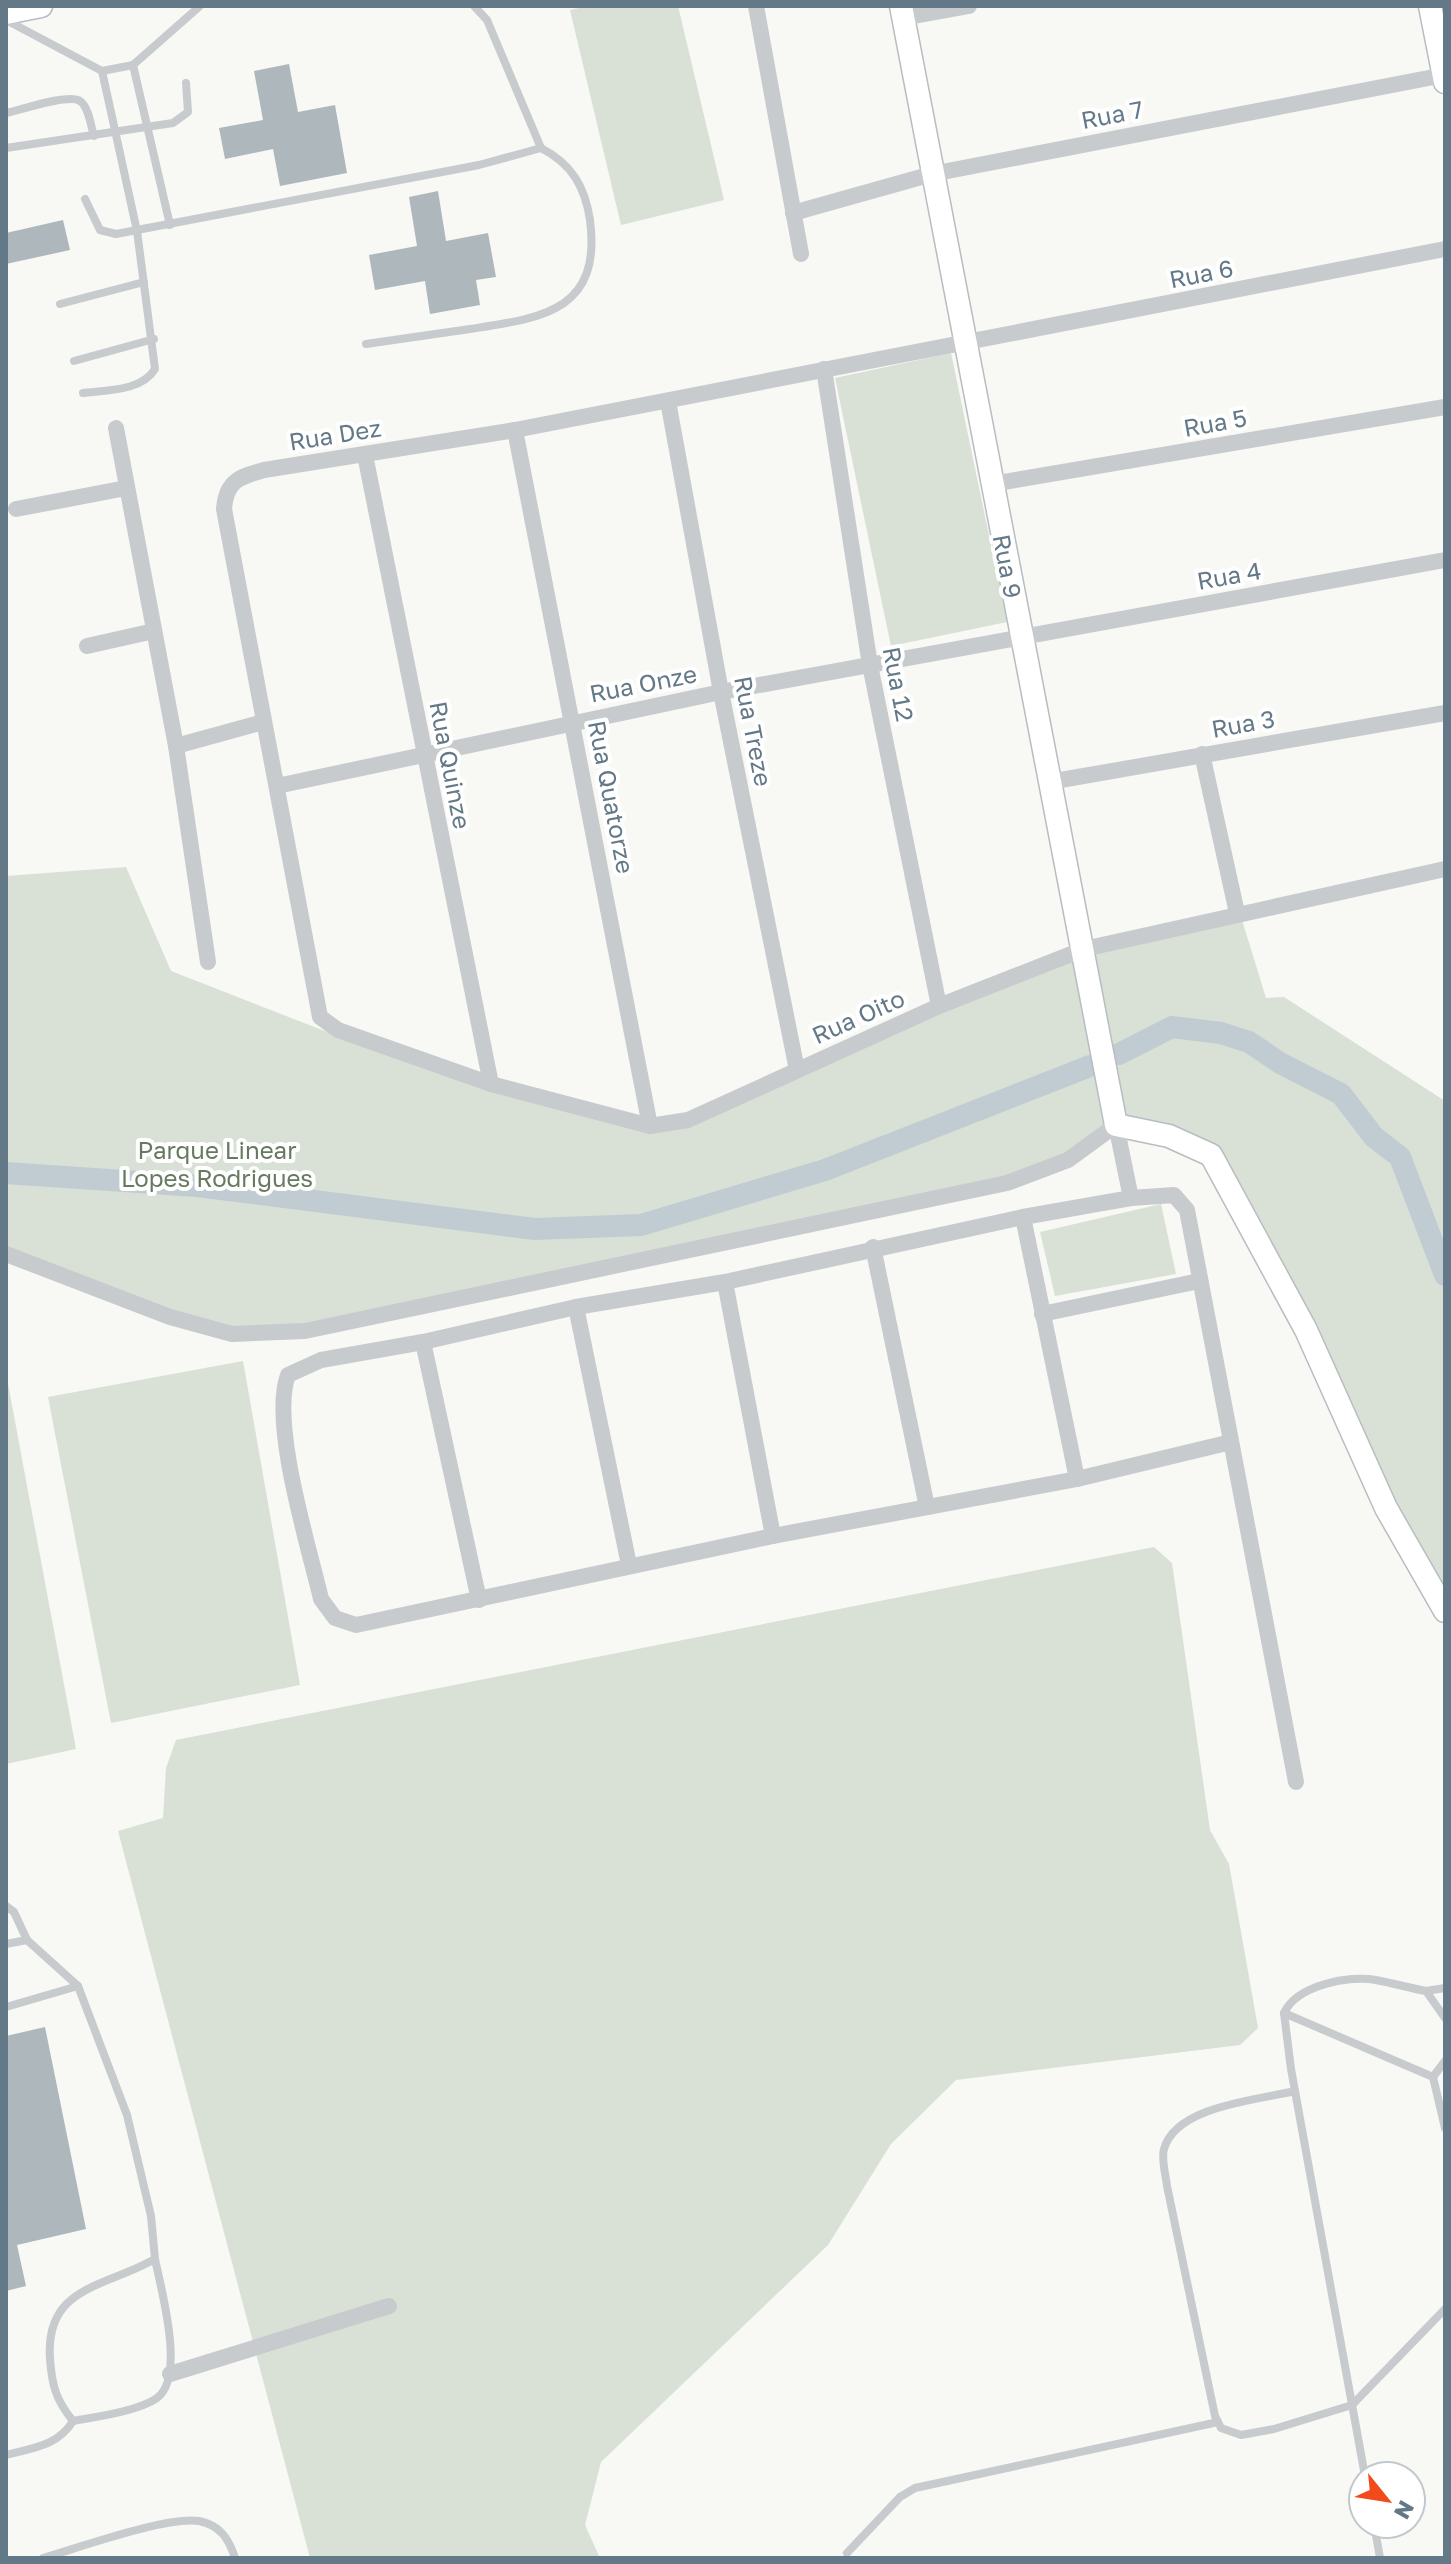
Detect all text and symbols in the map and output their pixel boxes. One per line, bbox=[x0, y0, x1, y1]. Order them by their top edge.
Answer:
street label: Rua 7 bbox=[1078, 94, 1146, 134]
street label: Rua 6 bbox=[1167, 253, 1235, 293]
street label: Rua 5 bbox=[1181, 402, 1249, 442]
street label: Rua Dez bbox=[287, 412, 383, 456]
street label: Rua 9 bbox=[988, 532, 1028, 600]
street label: Rua 4 bbox=[1195, 555, 1263, 595]
street label: Rua 12 bbox=[878, 644, 920, 724]
street label: Rua Onze bbox=[587, 658, 699, 708]
street label: Rua Treze bbox=[729, 673, 779, 789]
street label: Rua Quinze bbox=[424, 699, 478, 831]
street label: Rua 3 bbox=[1209, 703, 1277, 743]
street label: Rua Quatorze bbox=[583, 718, 641, 876]
street label: Rua Oito bbox=[807, 983, 909, 1049]
park label: Parque Linear Lopes Rodrigues bbox=[121, 1135, 313, 1192]
north arrow bbox=[1347, 2460, 1427, 2540]
text: N bbox=[1389, 2496, 1421, 2524]

